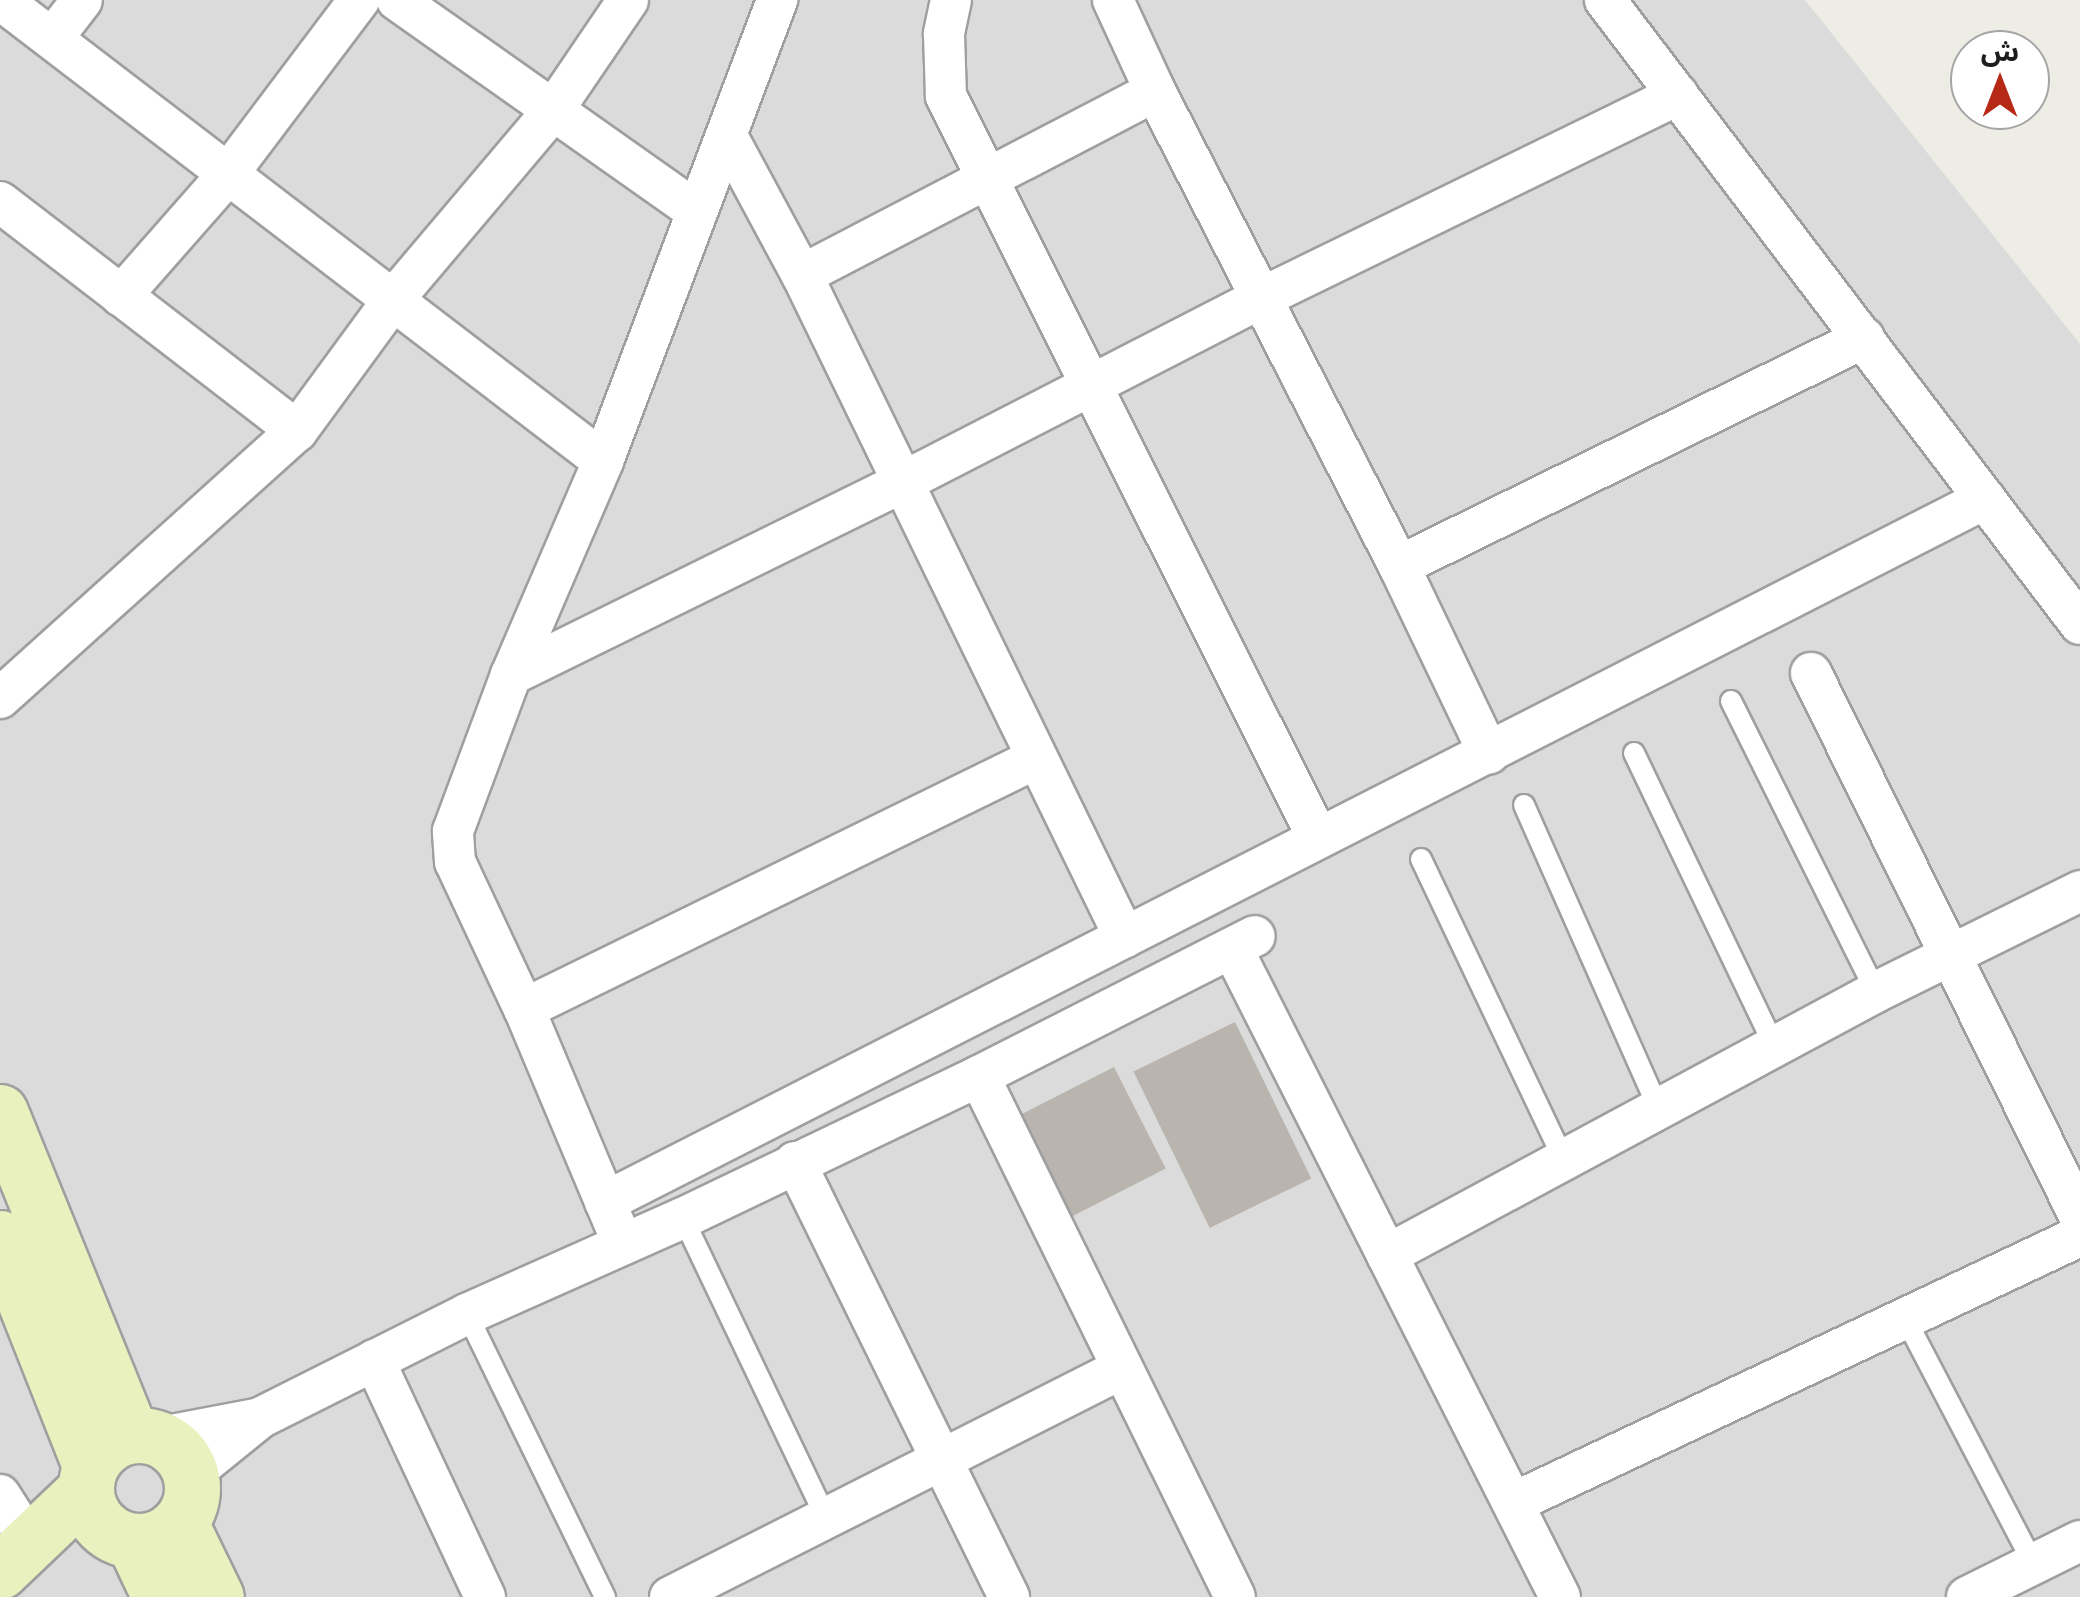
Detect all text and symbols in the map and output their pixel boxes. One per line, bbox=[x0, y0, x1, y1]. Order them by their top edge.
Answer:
north arrow bbox=[1950, 30, 2050, 130]
text: ش bbox=[1981, 35, 2019, 69]

